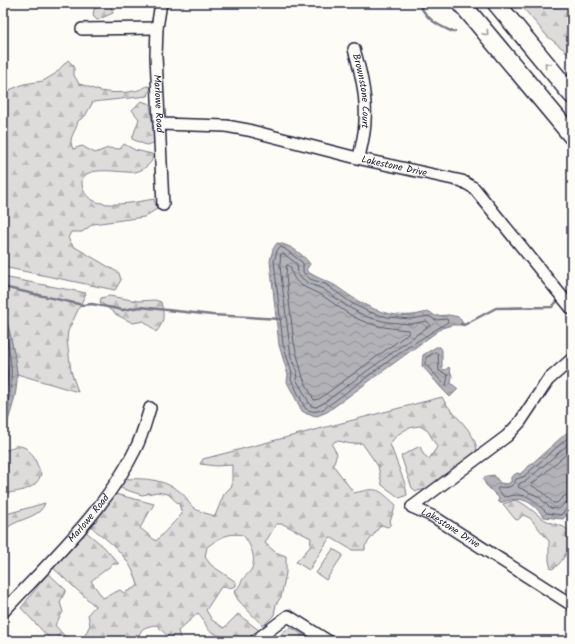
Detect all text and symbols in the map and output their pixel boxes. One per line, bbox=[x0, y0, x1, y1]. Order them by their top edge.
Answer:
one-way arrow bbox=[481, 28, 488, 36]
street label: Brownstone Court bbox=[348, 52, 373, 129]
one-way arrow bbox=[545, 62, 552, 69]
street label: Marlowe Road bbox=[149, 74, 168, 134]
street label: Lakestone Drive bbox=[360, 151, 429, 181]
street label: Marlowe Road bbox=[64, 490, 114, 546]
street label: Lakestone Drive bbox=[418, 504, 484, 553]

